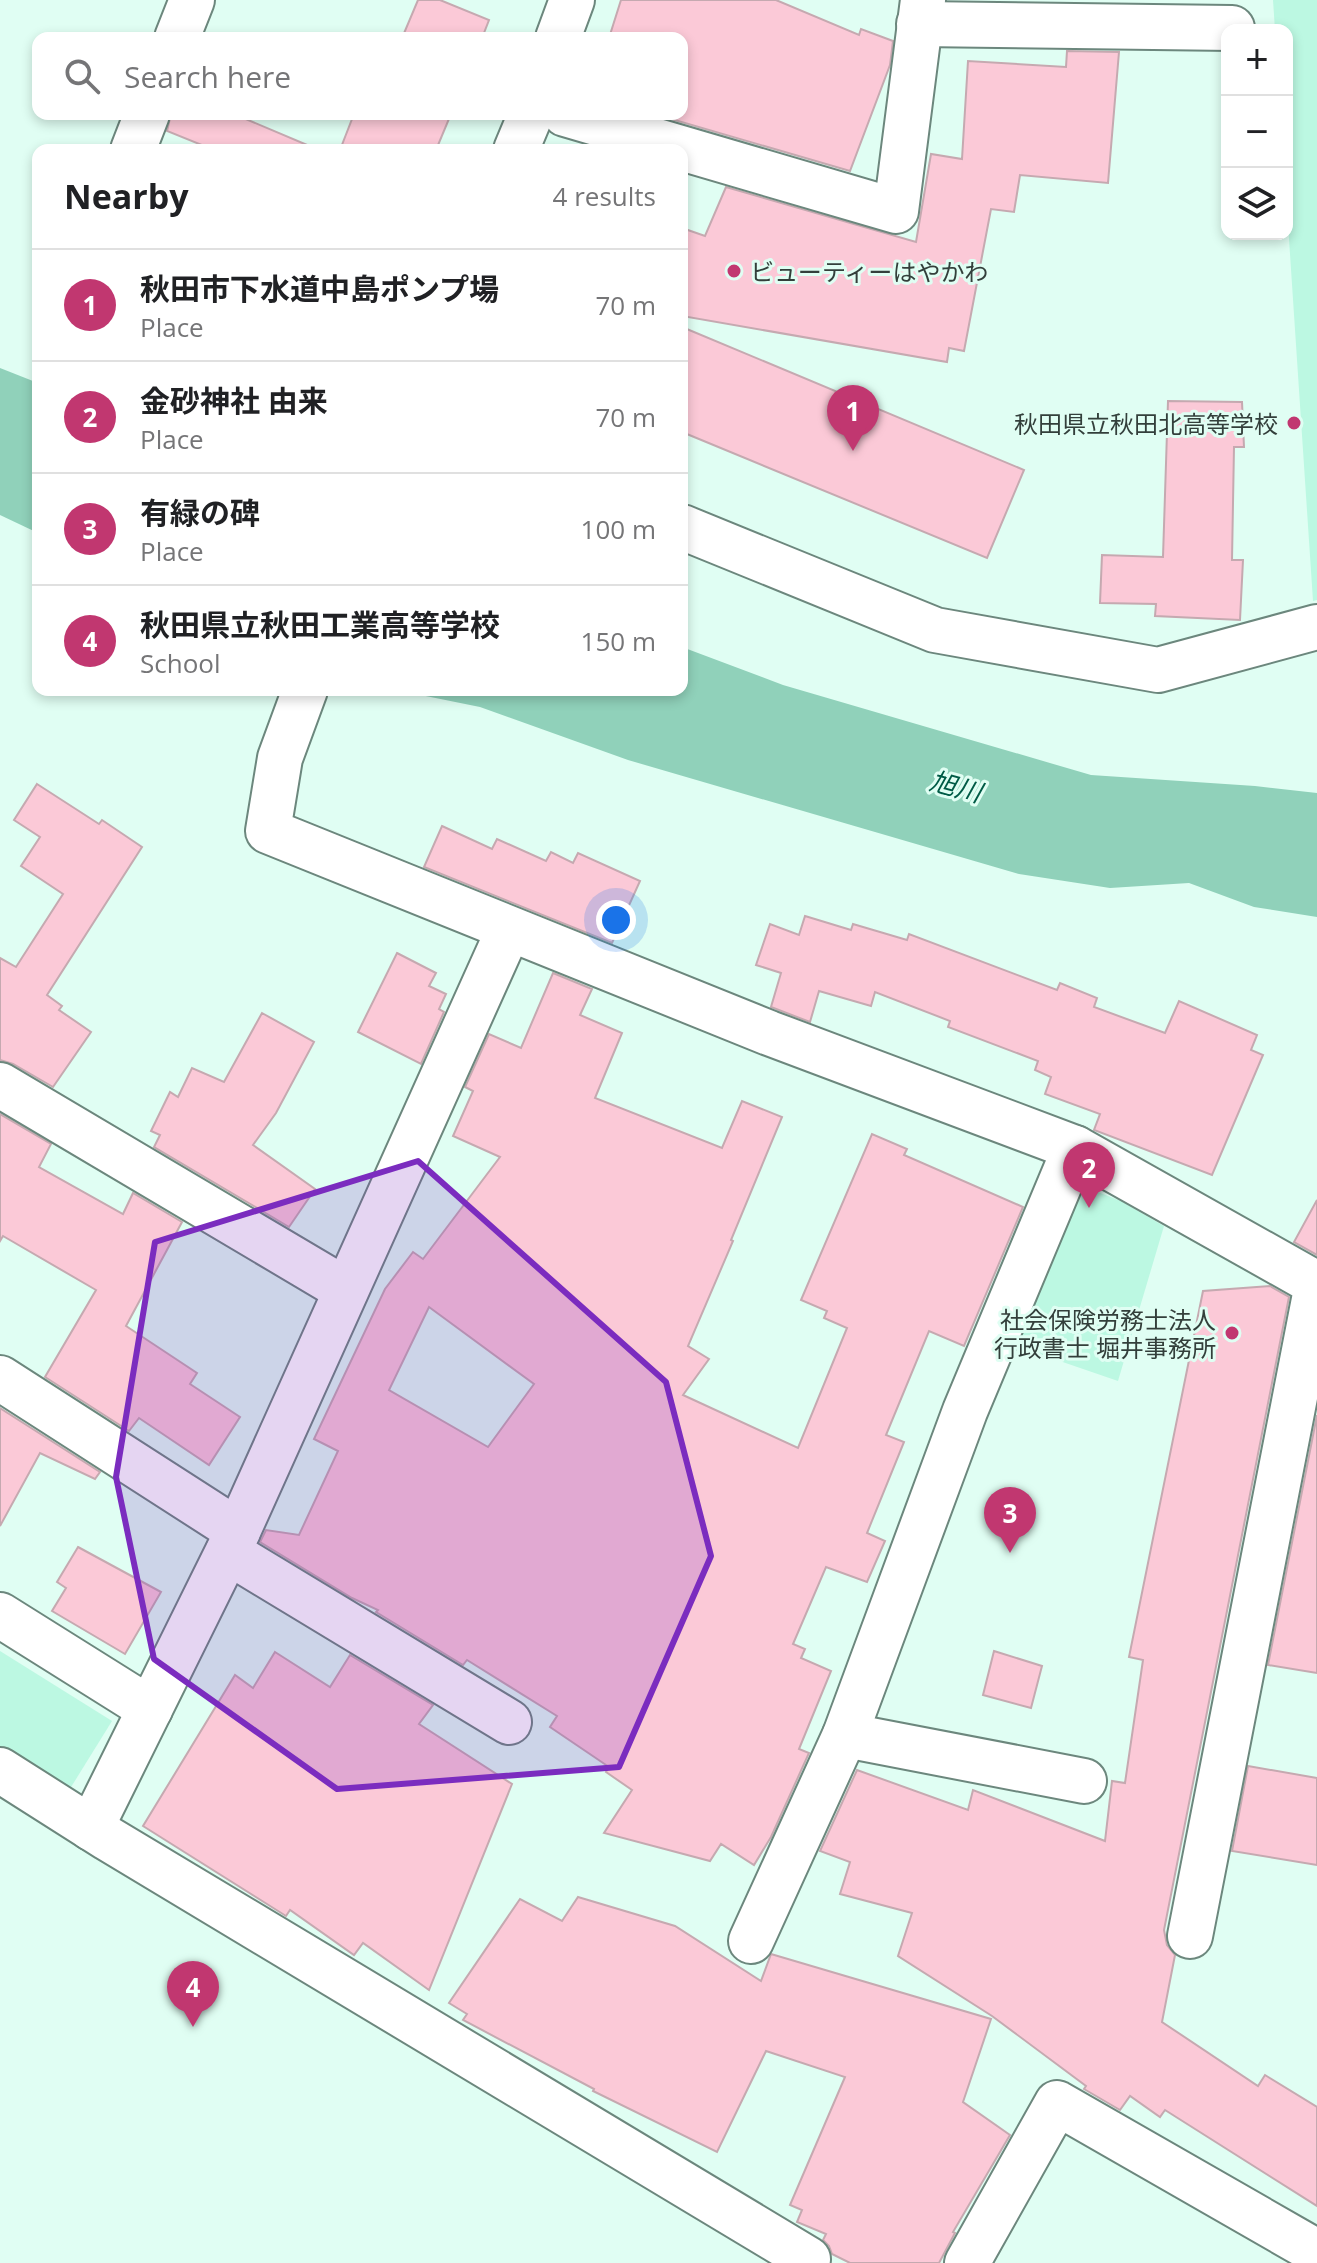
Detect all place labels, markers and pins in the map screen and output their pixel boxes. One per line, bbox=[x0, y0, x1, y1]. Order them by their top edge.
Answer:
place label: ビューティーはやかわ bbox=[750, 255, 989, 288]
marker: ビューティーはやかわ bbox=[725, 262, 743, 280]
pin: 1 bbox=[827, 385, 879, 451]
place label: 秋田県立秋田北高等学校 bbox=[1014, 407, 1278, 440]
marker: 秋田県立秋田北高等学校 bbox=[1285, 414, 1303, 432]
pin: 2 bbox=[1063, 1142, 1115, 1208]
place label: 社会保険労務士法人 行政書士 堀井事務所 bbox=[994, 1303, 1216, 1364]
marker: 社会保険労務士法人 行政書士 堀井事務所 bbox=[1223, 1324, 1241, 1342]
pin: 3 bbox=[984, 1487, 1036, 1553]
pin: 4 bbox=[167, 1961, 219, 2027]

